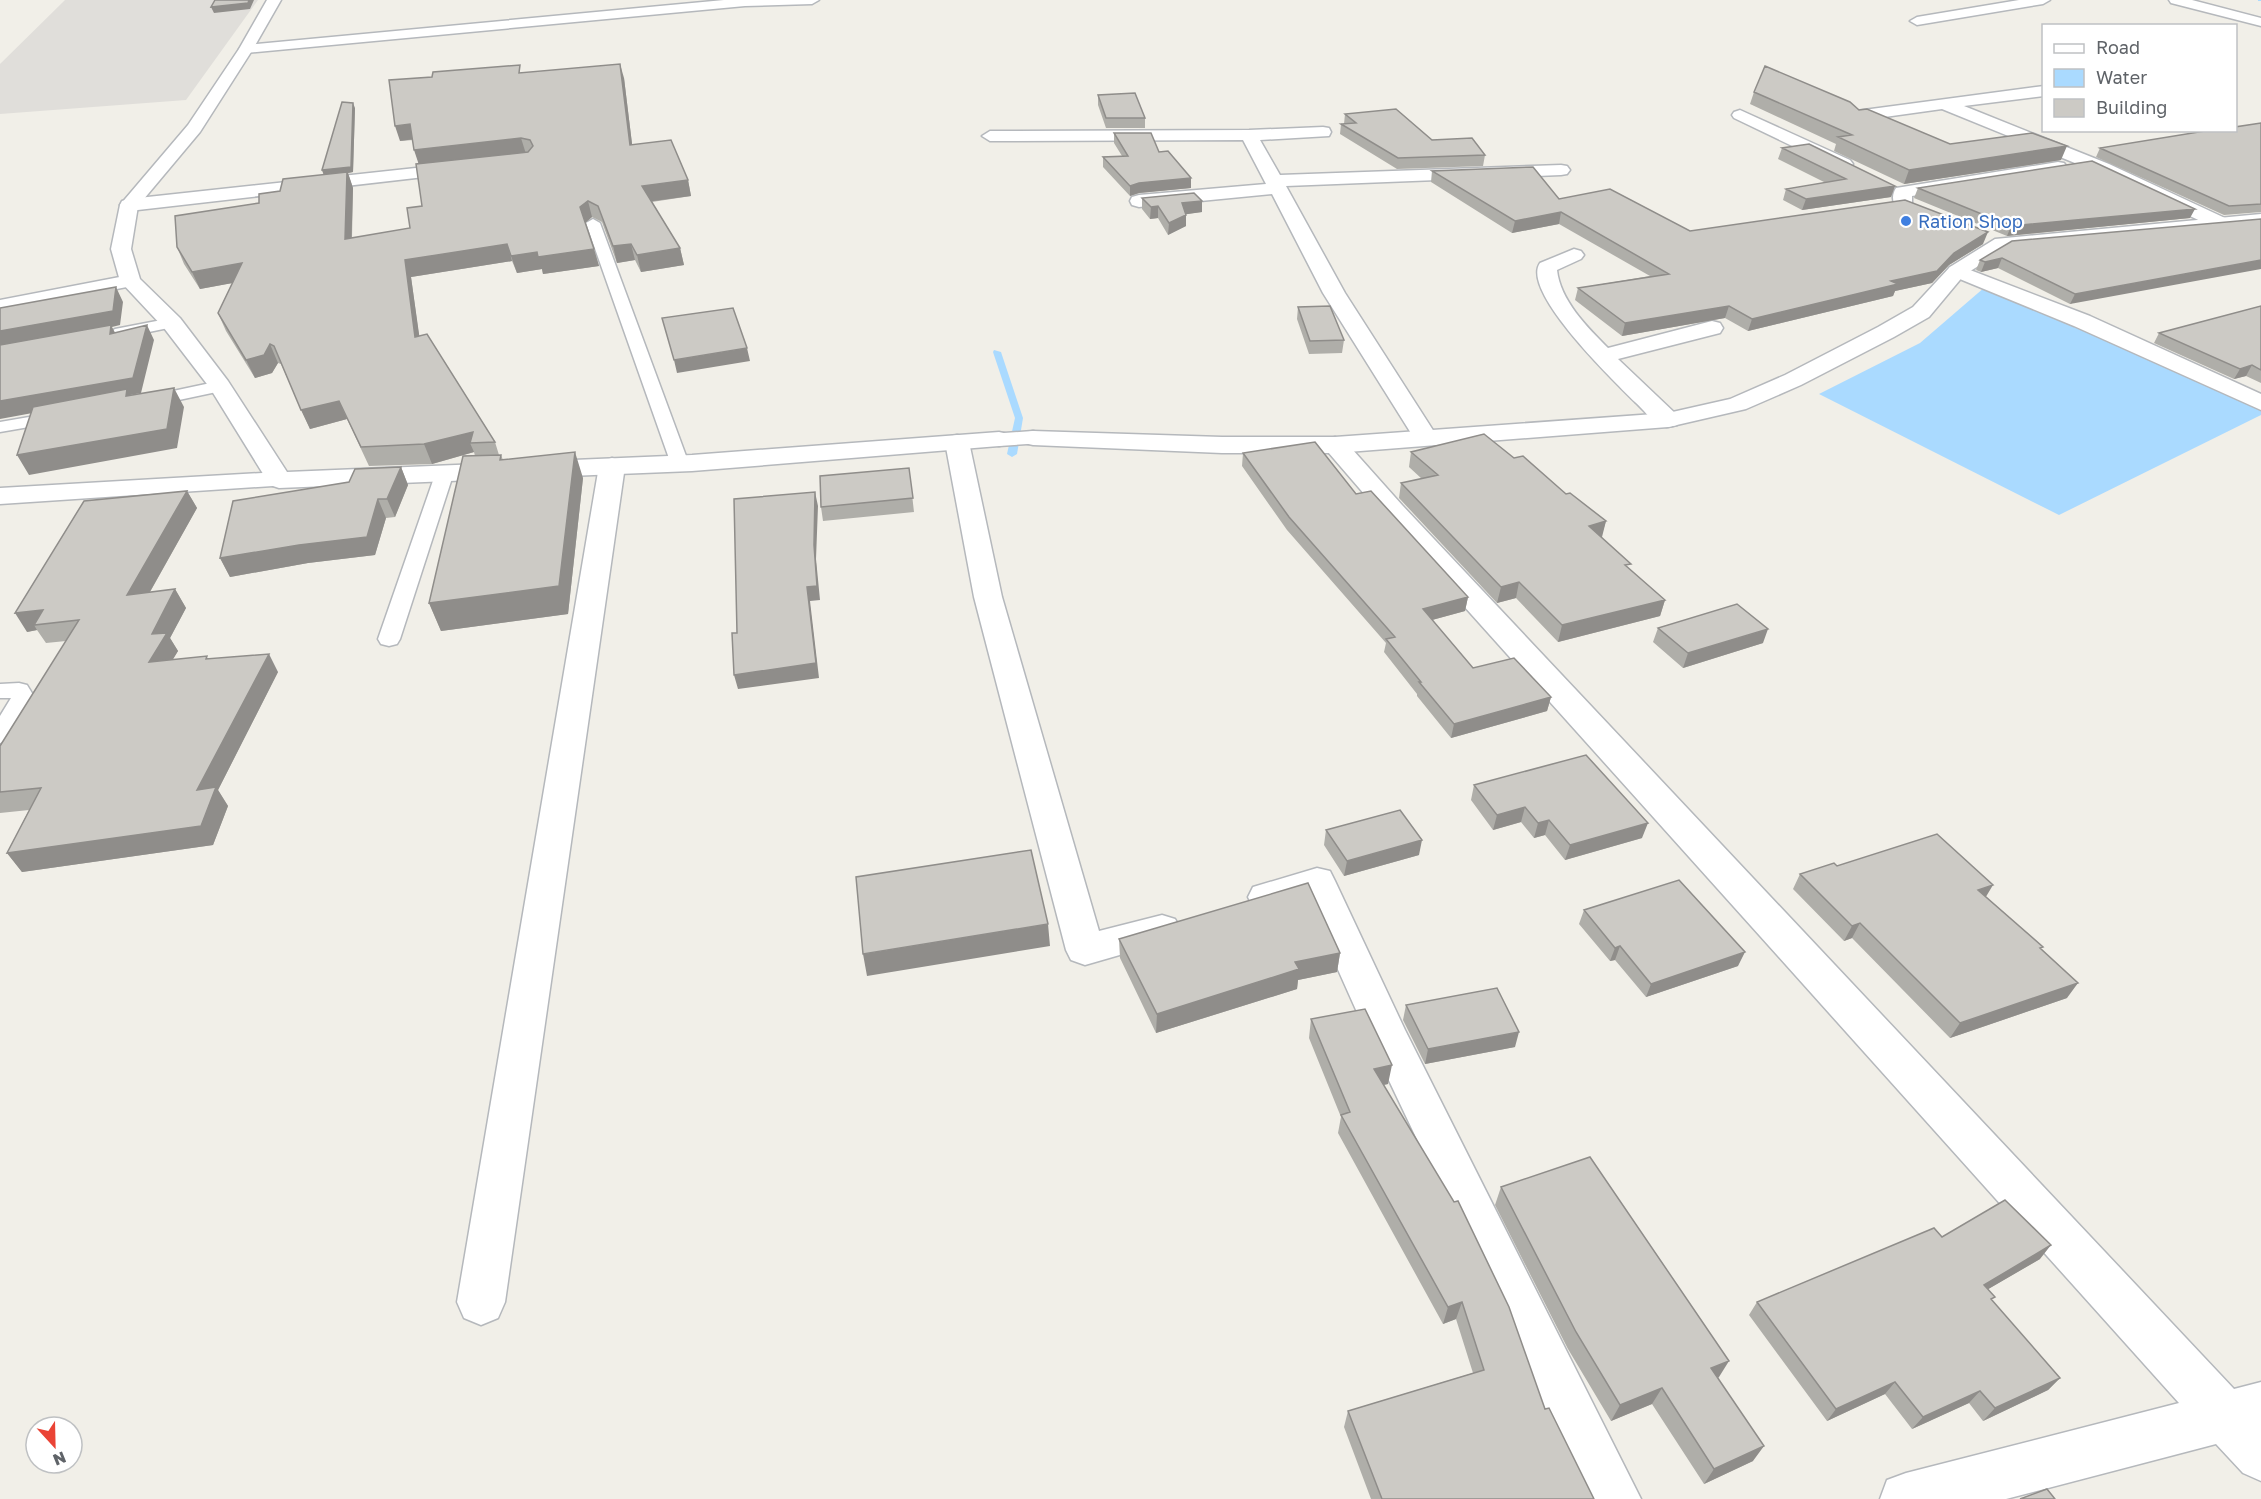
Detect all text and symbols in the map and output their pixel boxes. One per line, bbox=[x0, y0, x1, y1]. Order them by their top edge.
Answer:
legend bbox=[2042, 24, 2237, 132]
text: Road bbox=[2096, 36, 2140, 58]
text: Water bbox=[2096, 66, 2147, 88]
text: Building bbox=[2096, 96, 2167, 118]
place label: Ration Shop bbox=[1918, 210, 2023, 232]
marker: Ration Shop bbox=[1899, 214, 1913, 228]
north arrow bbox=[24, 1415, 84, 1475]
text: N bbox=[50, 1447, 69, 1470]

